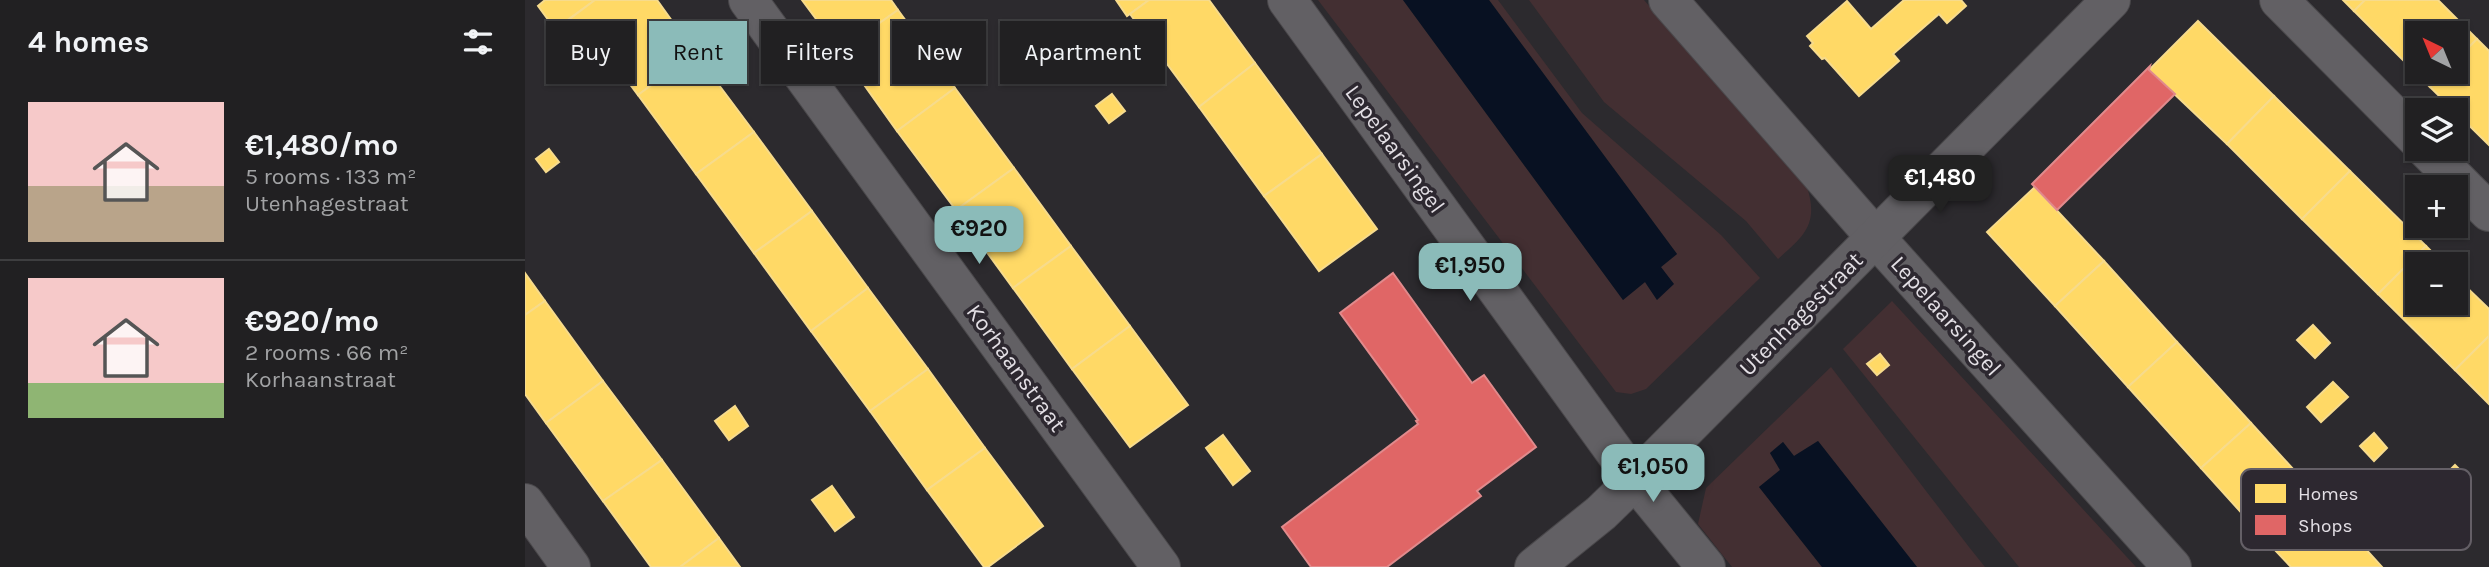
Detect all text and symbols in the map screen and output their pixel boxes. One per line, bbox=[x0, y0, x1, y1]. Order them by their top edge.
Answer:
chip: Buy bbox=[546, 21, 635, 84]
chip: Rent bbox=[649, 21, 747, 84]
chip: Filters bbox=[761, 21, 878, 84]
chip: New bbox=[892, 21, 986, 84]
chip: Apartment bbox=[1000, 21, 1165, 84]
north arrow bbox=[2405, 21, 2467, 84]
map controls bbox=[2405, 21, 2468, 315]
icon: filters bbox=[459, 23, 497, 61]
text: 4 homes bbox=[28, 24, 149, 60]
street label: Lepelaarsingel bbox=[1339, 80, 1451, 218]
button: layers bbox=[2405, 98, 2468, 161]
text: €1,480/mo bbox=[245, 127, 398, 163]
icon: home bbox=[84, 130, 168, 214]
pin: €1,480 bbox=[1883, 156, 1997, 215]
text: 5 rooms · 133 m² bbox=[245, 163, 417, 190]
text: €1,480 bbox=[1904, 164, 1976, 191]
button: + bbox=[2405, 175, 2468, 238]
text: Utenhagestraat bbox=[245, 190, 409, 217]
pin: €920 bbox=[938, 206, 1020, 266]
text: €920 bbox=[950, 215, 1008, 242]
pin: €1,950 bbox=[1413, 244, 1527, 303]
street label: Utenhagestraat bbox=[1734, 246, 1869, 381]
street label: Lepelaarsingel bbox=[1885, 251, 2007, 381]
text: €1,950 bbox=[1435, 252, 1505, 279]
button: − bbox=[2405, 252, 2468, 315]
street label: Korhaanstraat bbox=[961, 299, 1071, 437]
text: €920/mo bbox=[245, 303, 379, 339]
icon: home bbox=[84, 306, 168, 390]
text: 2 rooms · 66 m² bbox=[245, 339, 408, 366]
text: Korhaanstraat bbox=[245, 366, 396, 393]
pin: €1,050 bbox=[1596, 444, 1710, 504]
text: €1,050 bbox=[1617, 453, 1689, 480]
legend bbox=[2241, 469, 2471, 550]
text: Homes bbox=[2298, 483, 2359, 505]
text: Shops bbox=[2298, 515, 2352, 537]

